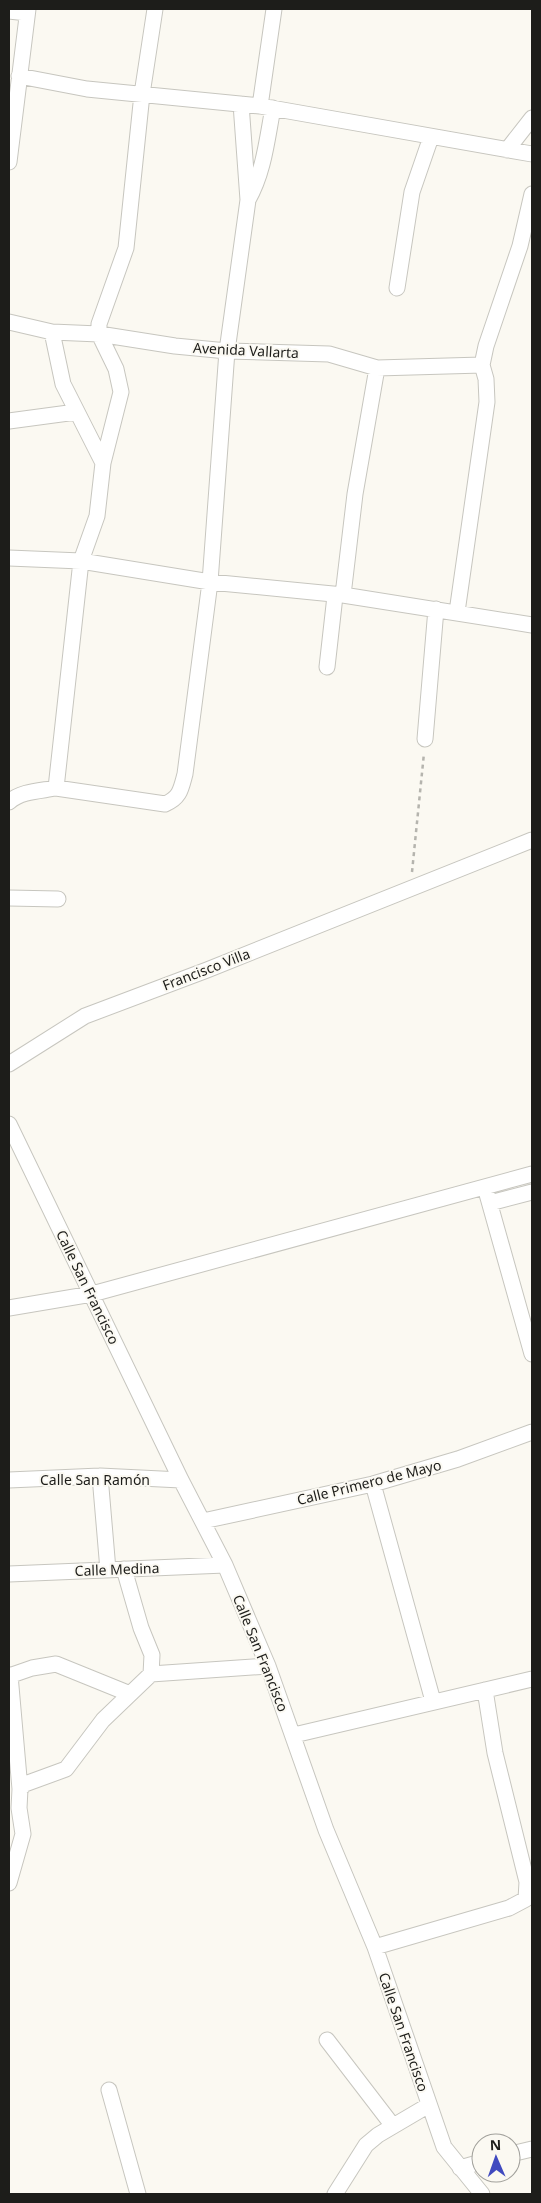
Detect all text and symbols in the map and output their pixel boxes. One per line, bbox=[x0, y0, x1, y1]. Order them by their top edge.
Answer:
street label: Avenida Vallarta bbox=[193, 338, 299, 362]
street label: Francisco Villa bbox=[160, 944, 252, 994]
street label: Calle San Francisco bbox=[52, 1227, 124, 1347]
street label: Calle Primero de Mayo bbox=[295, 1455, 443, 1509]
street label: Calle San Ramón bbox=[40, 1470, 150, 1489]
street label: Calle Medina bbox=[74, 1558, 160, 1580]
street label: Calle San Francisco bbox=[229, 1592, 293, 1714]
street label: Calle San Francisco bbox=[375, 1970, 433, 2094]
north arrow bbox=[471, 2133, 521, 2183]
text: N bbox=[490, 2135, 502, 2154]

